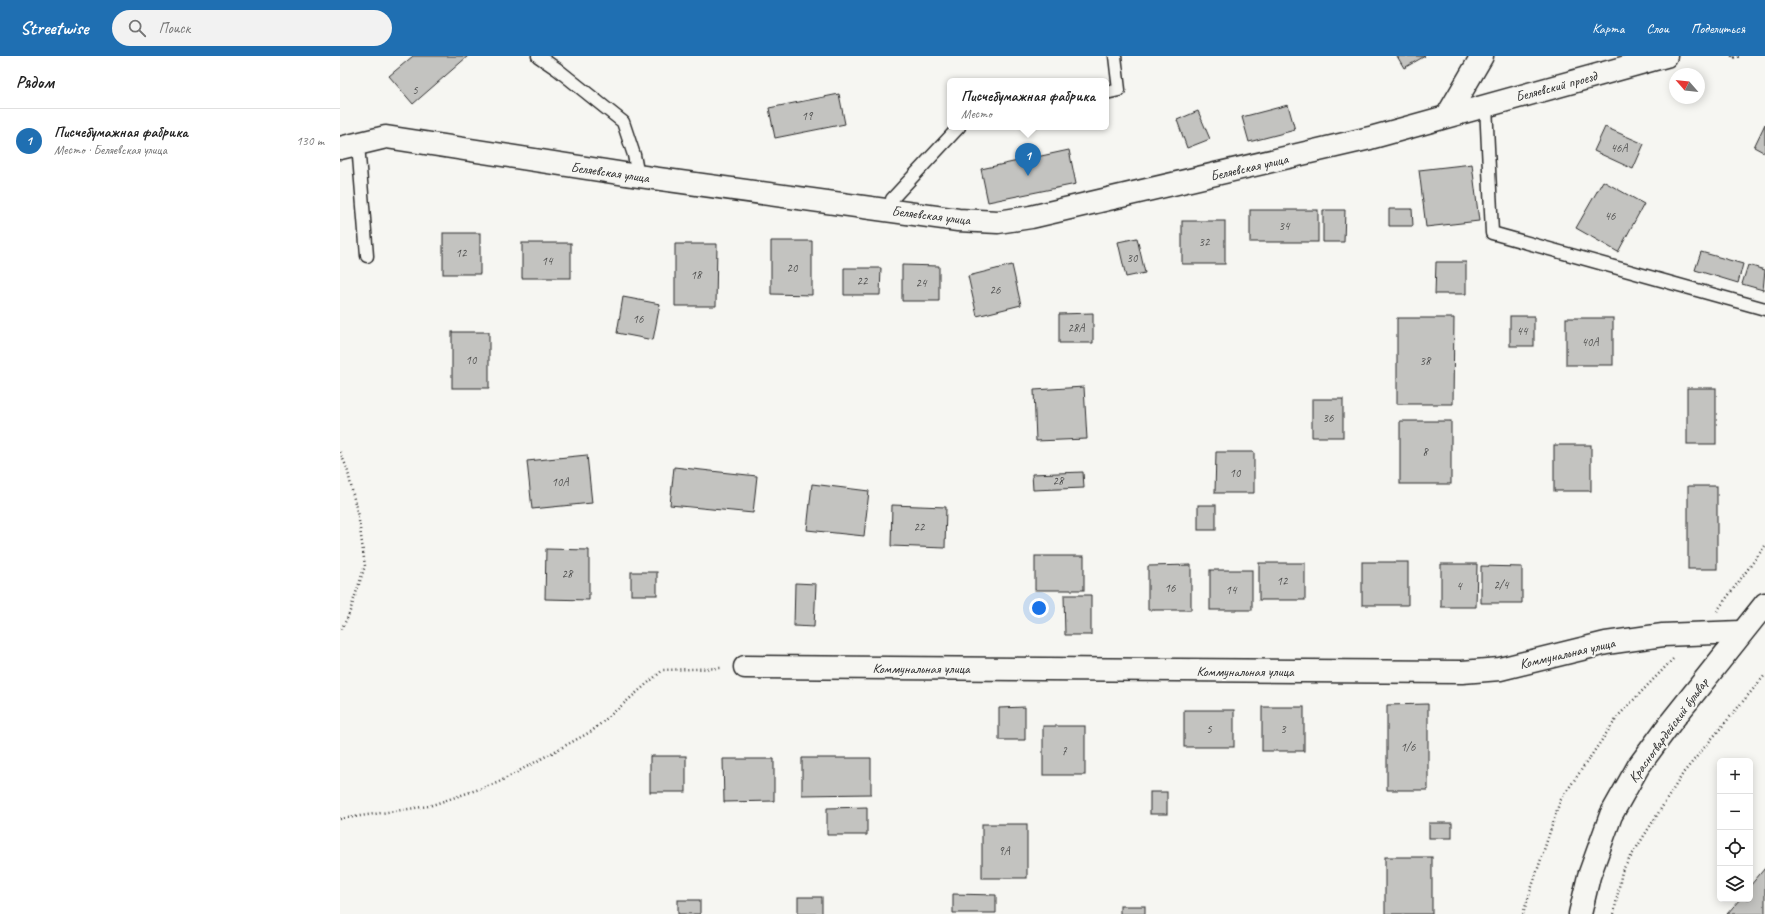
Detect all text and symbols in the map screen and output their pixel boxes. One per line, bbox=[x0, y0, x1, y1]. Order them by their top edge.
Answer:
search box bbox=[112, 10, 392, 46]
text: Streetwise bbox=[20, 16, 88, 40]
icon: search bbox=[126, 17, 148, 39]
text: Поиск bbox=[158, 19, 190, 38]
text: Карта bbox=[1592, 20, 1624, 37]
text: Слои bbox=[1646, 20, 1669, 37]
text: Поделиться bbox=[1691, 20, 1745, 37]
street label: Беляевский проезд bbox=[1514, 67, 1601, 105]
north arrow bbox=[1669, 68, 1705, 104]
text: Рядом bbox=[16, 72, 54, 93]
popup bbox=[947, 78, 1109, 130]
house number: 5 bbox=[412, 82, 418, 98]
text: Писчебумажная фабрика bbox=[961, 87, 1095, 106]
text: Место bbox=[961, 106, 992, 122]
house number: 19 bbox=[802, 108, 814, 124]
text: Писчебумажная фабрика bbox=[54, 123, 188, 142]
text: 1 bbox=[26, 133, 32, 149]
text: 130 m bbox=[296, 133, 324, 149]
house number: 46А bbox=[1611, 140, 1628, 156]
text: Место · Беляевская улица bbox=[54, 142, 167, 158]
pin: 1 bbox=[1015, 143, 1041, 176]
street label: Беляевская улица bbox=[1209, 150, 1291, 185]
street label: Беляевская улица bbox=[570, 159, 652, 187]
street label: Беляевская улица bbox=[891, 202, 973, 229]
house number: 46 bbox=[1605, 208, 1616, 224]
house number: 34 bbox=[1279, 218, 1291, 234]
house number: 32 bbox=[1199, 234, 1211, 250]
house number: 12 bbox=[456, 245, 468, 261]
house number: 30 bbox=[1127, 250, 1139, 266]
house number: 14 bbox=[542, 253, 554, 269]
house number: 20 bbox=[787, 260, 799, 276]
house number: 18 bbox=[691, 267, 703, 283]
house number: 22 bbox=[857, 273, 869, 289]
house number: 24 bbox=[916, 275, 928, 291]
house number: 26 bbox=[990, 282, 1001, 298]
house number: 16 bbox=[633, 311, 644, 327]
house number: 28А bbox=[1068, 320, 1085, 336]
house number: 44 bbox=[1517, 323, 1529, 339]
house number: 40А bbox=[1582, 334, 1599, 350]
house number: 10 bbox=[466, 352, 478, 368]
house number: 38 bbox=[1420, 353, 1432, 369]
house number: 36 bbox=[1323, 410, 1334, 426]
house number: 8 bbox=[1422, 444, 1429, 460]
house number: 10 bbox=[1230, 465, 1242, 481]
house number: 28 bbox=[1053, 473, 1065, 489]
house number: 10А bbox=[552, 474, 569, 490]
house number: 22 bbox=[914, 519, 926, 535]
house number: 28 bbox=[562, 566, 574, 582]
house number: 12 bbox=[1277, 573, 1289, 589]
house number: 2/4 bbox=[1494, 577, 1510, 593]
house number: 4 bbox=[1456, 578, 1463, 594]
house number: 16 bbox=[1165, 580, 1176, 596]
house number: 14 bbox=[1226, 582, 1238, 598]
your location bbox=[1029, 598, 1049, 618]
street label: Коммунальная улица bbox=[1518, 634, 1618, 673]
street label: Коммунальная улица bbox=[872, 660, 971, 677]
street label: Коммунальная улица bbox=[1196, 663, 1295, 680]
street label: Красногвардейский бульвар bbox=[1625, 674, 1713, 786]
house number: 5 bbox=[1206, 721, 1212, 737]
house number: 3 bbox=[1280, 721, 1287, 737]
house number: 1/6 bbox=[1401, 739, 1416, 755]
house number: 7 bbox=[1061, 743, 1067, 759]
map controls bbox=[1717, 758, 1753, 902]
button: + bbox=[1717, 758, 1753, 794]
button: − bbox=[1717, 794, 1753, 830]
button: locate bbox=[1717, 830, 1753, 866]
house number: 9А bbox=[998, 843, 1011, 859]
button: layers bbox=[1717, 866, 1753, 902]

